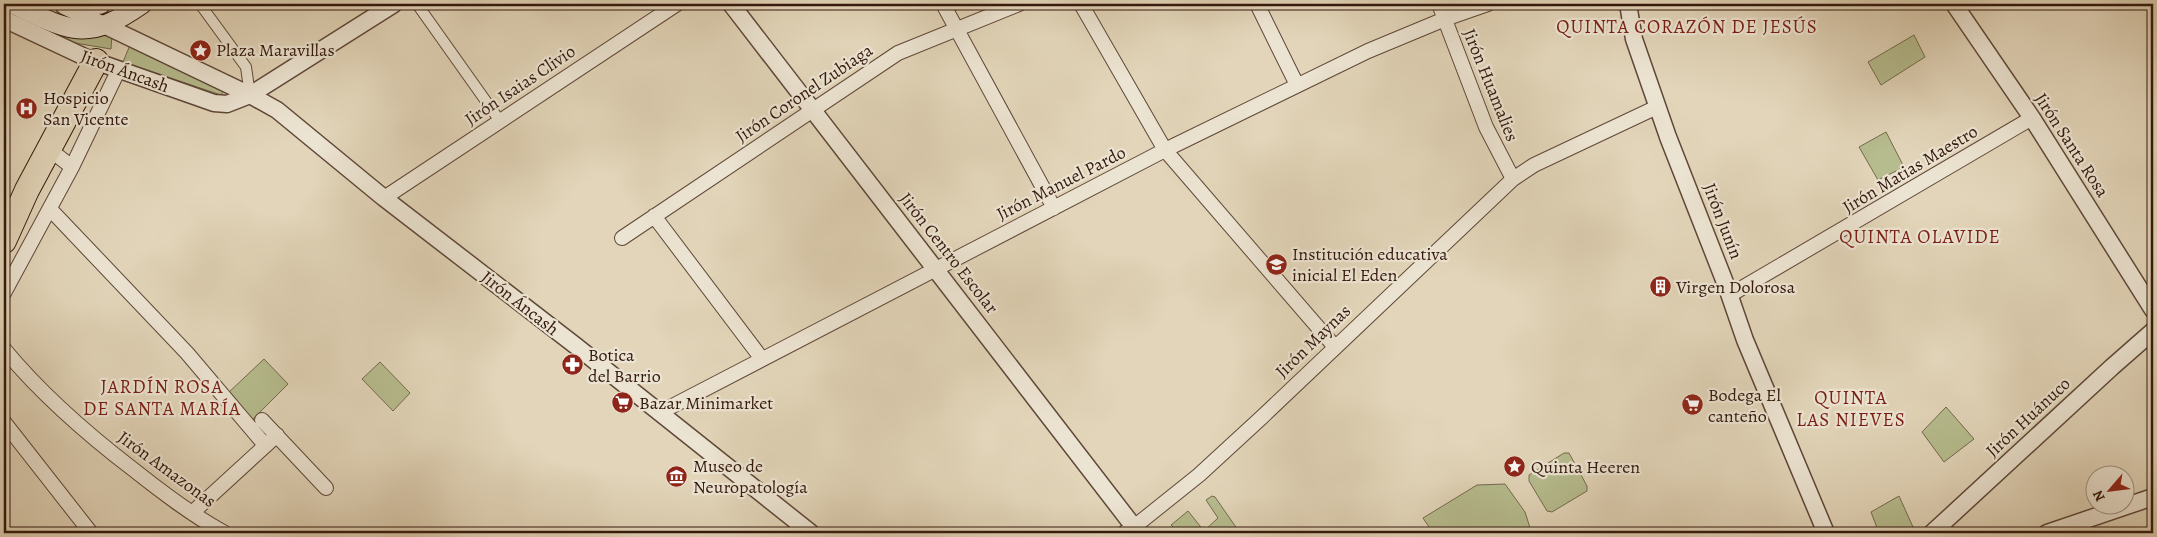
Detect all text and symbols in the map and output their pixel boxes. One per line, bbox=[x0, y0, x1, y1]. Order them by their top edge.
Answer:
district label: QUINTA CORAZÓN DE JESÚS bbox=[1556, 14, 1818, 40]
street label: Jirón Huamalies bbox=[1457, 25, 1525, 145]
place icon: Plaza Maravillas bbox=[188, 38, 212, 62]
place label: Plaza Maravillas bbox=[216, 38, 335, 62]
street label: Jirón Coronel Zubiaga bbox=[731, 38, 878, 148]
street label: Jirón Isaias Clivio bbox=[460, 39, 580, 131]
street label: Jirón Áncash bbox=[77, 44, 173, 98]
place label: Hospicio San Vicente bbox=[43, 86, 129, 131]
street label: Jirón Santa Rosa bbox=[2029, 88, 2115, 202]
hospital icon: Hospicio San Vicente bbox=[15, 96, 39, 120]
street label: Jirón Matias Maestro bbox=[1838, 119, 1982, 219]
street label: Jirón Manuel Pardo bbox=[992, 140, 1130, 226]
street label: Jirón Junín bbox=[1698, 180, 1749, 263]
street label: Jirón Centro Escolar bbox=[894, 187, 1004, 319]
district label: QUINTA OLAVIDE bbox=[1839, 224, 2001, 250]
place label: Institución educativa inicial El Eden bbox=[1292, 242, 1448, 287]
school or university icon: Institución educativa inicial El Eden bbox=[1264, 252, 1288, 276]
street label: Jirón Áncash bbox=[476, 265, 564, 341]
building icon: Virgen Dolorosa bbox=[1648, 275, 1672, 299]
place label: Virgen Dolorosa bbox=[1675, 275, 1796, 299]
street label: Jirón Maynas bbox=[1270, 299, 1356, 383]
place label: Botica del Barrio bbox=[588, 343, 661, 388]
pharmacy icon: Botica del Barrio bbox=[560, 353, 584, 377]
street label: Jirón Huánuco bbox=[1981, 372, 2075, 462]
district label: JARDÍN ROSA DE SANTA MARÍA bbox=[83, 374, 241, 422]
place label: Bodega El canteño bbox=[1708, 383, 1781, 428]
district label: QUINTA LAS NIEVES bbox=[1796, 385, 1906, 433]
supermarket icon: Bazar Minimarket bbox=[611, 391, 635, 415]
place label: Bazar Minimarket bbox=[639, 391, 773, 415]
supermarket icon: Bodega El canteño bbox=[1680, 393, 1704, 417]
street label: Jirón Amazonas bbox=[113, 425, 221, 513]
place label: Museo de Neuropatología bbox=[693, 454, 808, 499]
place icon: Quinta Heeren bbox=[1503, 455, 1527, 479]
place label: Quinta Heeren bbox=[1531, 455, 1640, 479]
museum icon: Museo de Neuropatología bbox=[665, 464, 689, 488]
north arrow bbox=[2084, 464, 2134, 514]
text: N bbox=[2088, 487, 2110, 505]

